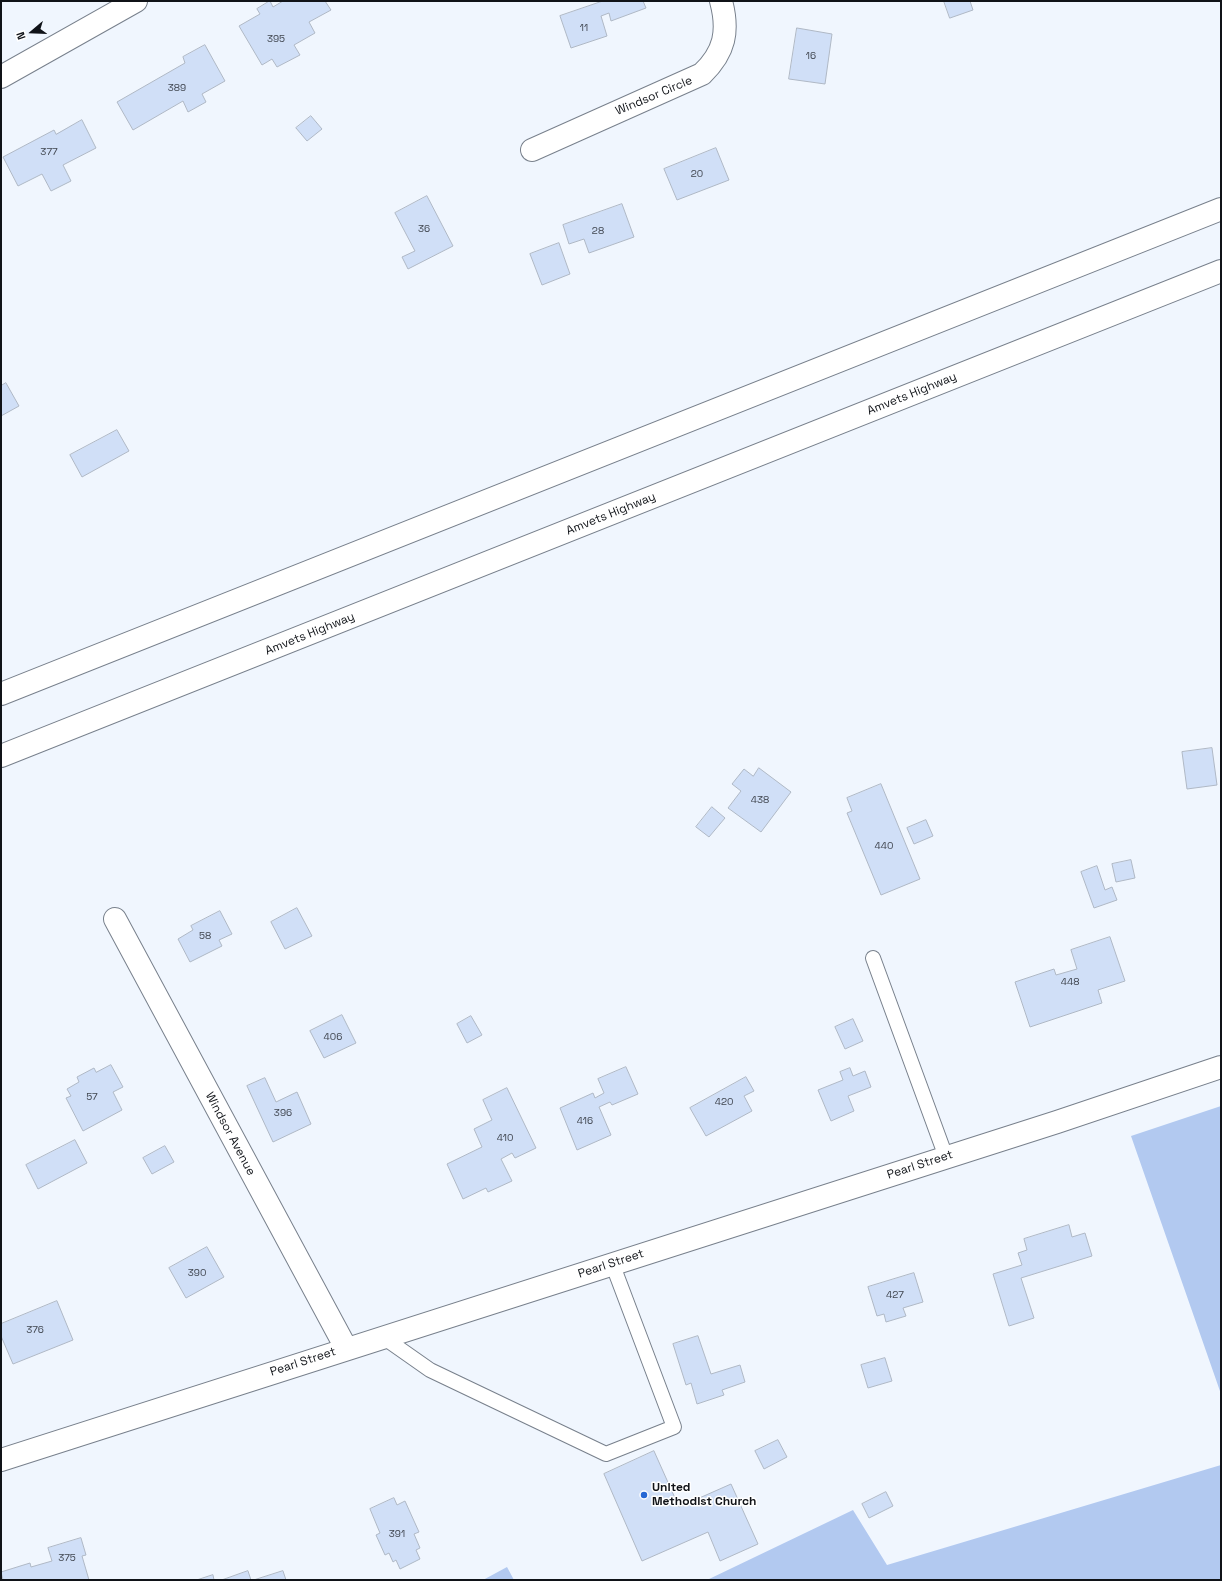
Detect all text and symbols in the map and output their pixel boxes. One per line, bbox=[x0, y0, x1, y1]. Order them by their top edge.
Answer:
north arrow bbox=[12, 12, 52, 52]
house number: 11 bbox=[580, 22, 588, 34]
text: N bbox=[13, 30, 28, 42]
house number: 395 bbox=[267, 33, 285, 45]
house number: 16 bbox=[806, 50, 816, 62]
street label: Windsor Circle bbox=[613, 73, 695, 119]
house number: 389 bbox=[168, 82, 186, 94]
house number: 377 bbox=[40, 146, 58, 158]
house number: 20 bbox=[691, 168, 703, 180]
house number: 36 bbox=[418, 223, 430, 235]
house number: 28 bbox=[592, 225, 604, 237]
street label: Amvets Highway bbox=[865, 370, 959, 418]
street label: Amvets Highway bbox=[564, 490, 658, 538]
street label: Amvets Highway bbox=[263, 610, 357, 658]
house number: 438 bbox=[751, 794, 769, 806]
house number: 440 bbox=[875, 840, 893, 852]
house number: 58 bbox=[199, 930, 211, 942]
house number: 448 bbox=[1061, 976, 1079, 988]
house number: 406 bbox=[324, 1031, 342, 1043]
street label: Windsor Avenue bbox=[202, 1090, 258, 1178]
house number: 57 bbox=[86, 1091, 98, 1103]
house number: 420 bbox=[715, 1096, 733, 1108]
house number: 396 bbox=[274, 1107, 292, 1119]
house number: 416 bbox=[577, 1115, 593, 1127]
house number: 410 bbox=[497, 1132, 513, 1144]
street label: Pearl Street bbox=[885, 1148, 955, 1182]
street label: Pearl Street bbox=[576, 1247, 646, 1281]
house number: 390 bbox=[188, 1267, 206, 1279]
house number: 427 bbox=[886, 1289, 904, 1301]
house number: 376 bbox=[26, 1324, 44, 1336]
street label: Pearl Street bbox=[268, 1345, 338, 1379]
place label: United Methodist Church bbox=[652, 1481, 756, 1509]
marker: United Methodist Church bbox=[639, 1490, 649, 1500]
house number: 391 bbox=[389, 1528, 405, 1540]
house number: 375 bbox=[58, 1552, 76, 1564]

